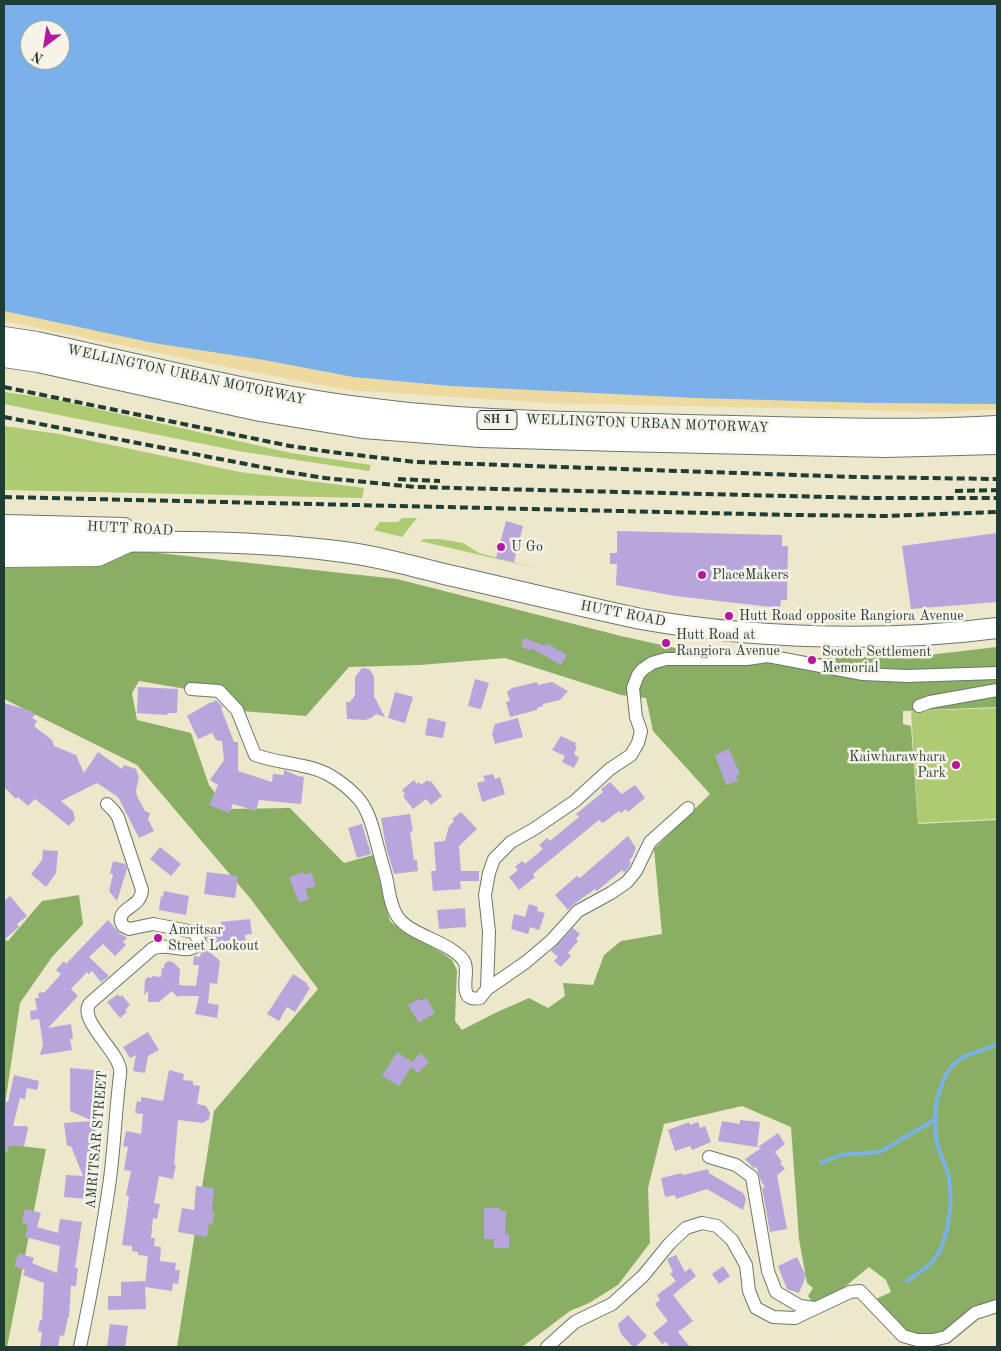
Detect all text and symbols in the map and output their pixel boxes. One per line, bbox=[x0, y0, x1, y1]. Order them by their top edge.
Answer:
north arrow bbox=[20, 20, 70, 70]
text: N bbox=[30, 48, 46, 66]
street label: WELLINGTON URBAN MOTORWAY bbox=[65, 342, 307, 408]
road number: SH 1 bbox=[477, 410, 517, 430]
street label: WELLINGTON URBAN MOTORWAY bbox=[525, 411, 769, 437]
street label: HUTT ROAD bbox=[86, 518, 174, 540]
place label: U Go bbox=[511, 539, 543, 555]
marker: U Go bbox=[495, 541, 507, 553]
place label: PlaceMakers bbox=[712, 567, 789, 583]
marker: PlaceMakers bbox=[696, 569, 708, 581]
street label: HUTT ROAD bbox=[579, 598, 667, 630]
place label: Hutt Road opposite Rangiora Avenue bbox=[739, 608, 964, 624]
marker: Hutt Road opposite Rangiora Avenue bbox=[723, 610, 735, 622]
place label: Hutt Road at Rangiora Avenue bbox=[676, 627, 780, 660]
marker: Hutt Road at Rangiora Avenue bbox=[660, 637, 672, 649]
place label: Scotch Settlement Memorial bbox=[822, 644, 931, 676]
marker: Scotch Settlement Memorial bbox=[806, 654, 818, 666]
place label: Kaiwharawhara Park bbox=[849, 749, 946, 782]
marker: Kaiwharawhara Park bbox=[950, 759, 962, 771]
place label: Amritsar Street Lookout bbox=[168, 922, 259, 954]
marker: Amritsar Street Lookout bbox=[152, 932, 164, 944]
street label: AMRITSAR STREET bbox=[83, 1070, 111, 1210]

